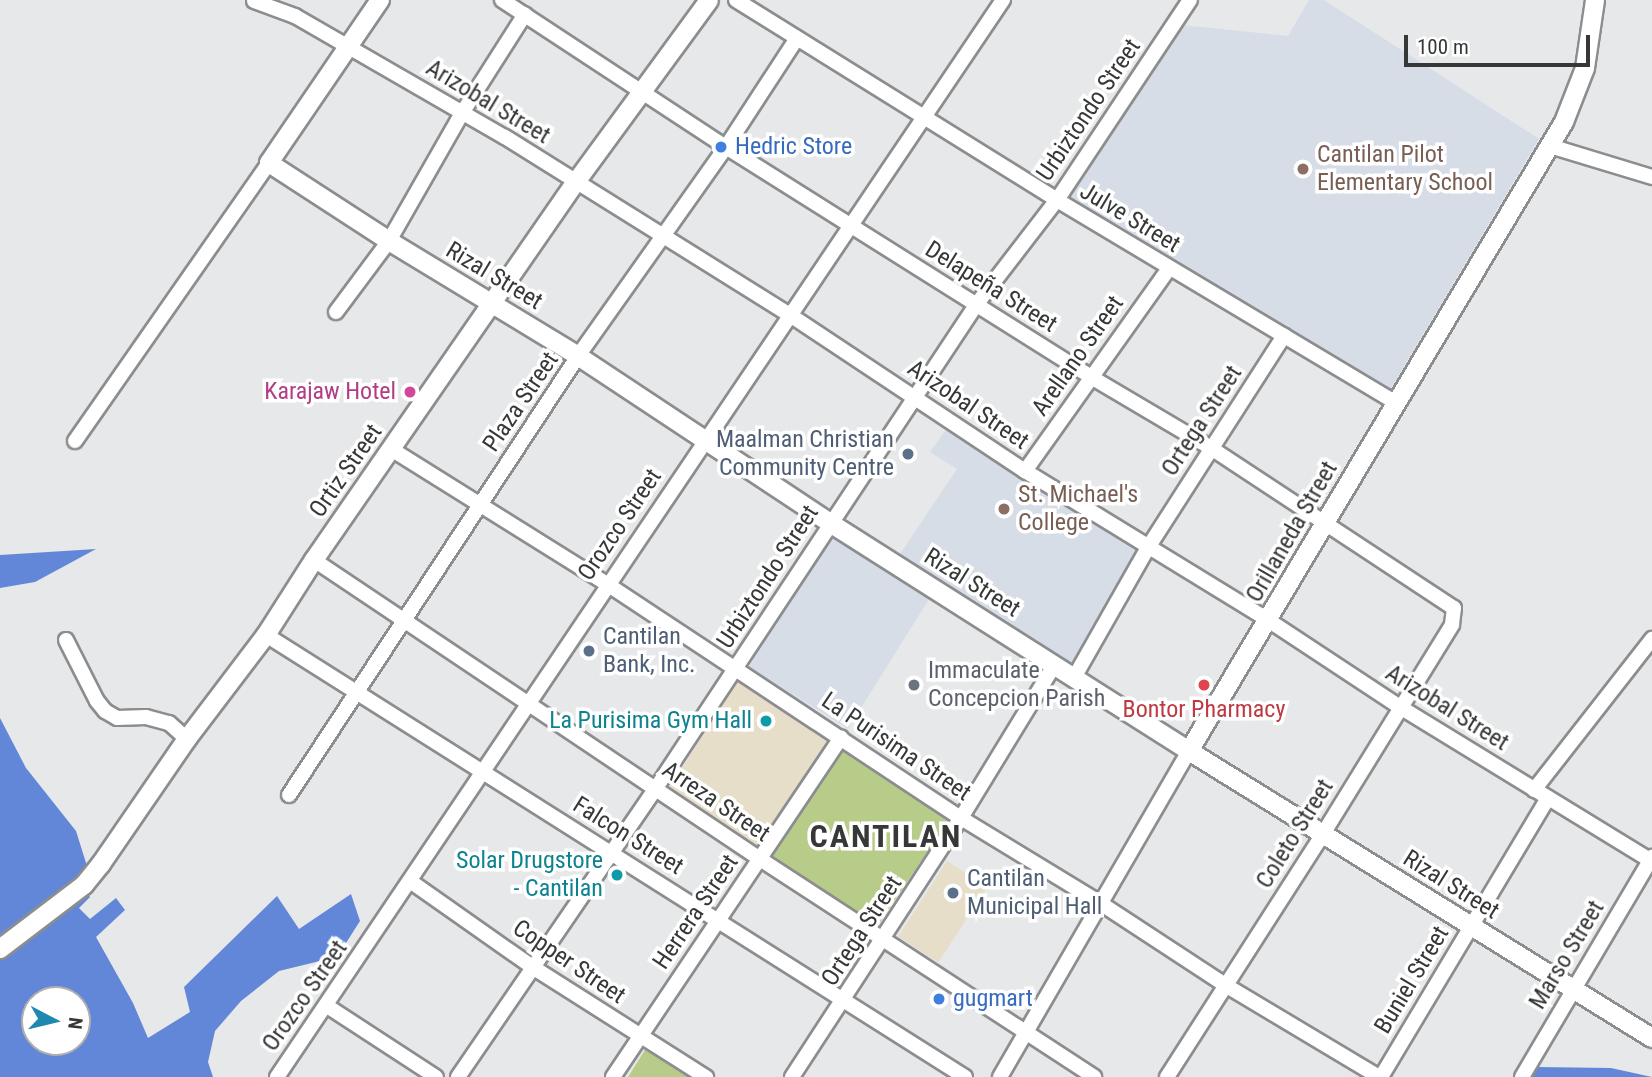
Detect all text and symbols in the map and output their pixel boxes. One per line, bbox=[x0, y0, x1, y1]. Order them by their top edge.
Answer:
scale bar bbox=[1407, 21, 1592, 65]
street label: Urbiztondo Street bbox=[1031, 34, 1147, 186]
text: 100 m bbox=[1417, 35, 1469, 59]
street label: Arizobal Street bbox=[421, 54, 555, 150]
place label: Hedric Store bbox=[735, 133, 852, 161]
marker: Hedric Store bbox=[713, 139, 729, 155]
place label: Cantilan Pilot Elementary School bbox=[1317, 141, 1493, 197]
marker: Cantilan Pilot Elementary School bbox=[1295, 161, 1311, 177]
street label: Julve Street bbox=[1075, 177, 1185, 259]
street label: Delapeña Street bbox=[920, 235, 1062, 339]
street label: Rizal Street bbox=[440, 236, 548, 316]
street label: Arellano Street bbox=[1026, 290, 1130, 422]
street label: Plaza Street bbox=[477, 347, 565, 457]
street label: Arizobal Street bbox=[902, 354, 1034, 456]
street label: Ortega Street bbox=[1156, 360, 1248, 482]
place label: Karajaw Hotel bbox=[264, 378, 396, 406]
marker: Karajaw Hotel bbox=[402, 384, 418, 400]
street label: Ortiz Street bbox=[303, 419, 389, 523]
place label: Maalman Christian Community Centre bbox=[716, 426, 894, 482]
marker: Maalman Christian Community Centre bbox=[900, 446, 916, 462]
street label: Orillaneda Street bbox=[1240, 456, 1344, 608]
street label: Orozco Street bbox=[572, 464, 668, 586]
place label: St. Michael's College bbox=[1018, 481, 1138, 537]
street label: Urbiztondo Street bbox=[711, 500, 825, 654]
marker: St. Michael's College bbox=[996, 501, 1012, 517]
street label: Rizal Street bbox=[919, 542, 1025, 624]
place label: Cantilan Bank, Inc. bbox=[603, 623, 695, 679]
marker: Cantilan Bank, Inc. bbox=[581, 643, 597, 659]
place label: Immaculate Concepcion Parish bbox=[928, 657, 1105, 713]
street label: Arizobal Street bbox=[1380, 659, 1514, 757]
marker: Immaculate Concepcion Parish bbox=[906, 677, 922, 693]
marker: Bontor Pharmacy bbox=[1196, 677, 1212, 693]
street label: La Purisima Street bbox=[816, 686, 976, 808]
place label: Bontor Pharmacy bbox=[1123, 696, 1285, 724]
place label: La Purisima Gym Hall bbox=[549, 707, 752, 735]
marker: La Purisima Gym Hall bbox=[758, 713, 774, 729]
street label: Arreza Street bbox=[657, 756, 775, 848]
street label: Coleto Street bbox=[1250, 774, 1340, 894]
street label: Falcon Street bbox=[568, 791, 688, 881]
district label: CANTILAN bbox=[811, 817, 961, 855]
street label: Rizal Street bbox=[1398, 844, 1504, 926]
place label: Solar Drugstore - Cantilan bbox=[456, 847, 603, 903]
street label: Herrera Street bbox=[647, 849, 745, 975]
place label: Cantilan Municipal Hall bbox=[967, 865, 1102, 921]
marker: Solar Drugstore - Cantilan bbox=[609, 867, 625, 883]
street label: Ortega Street bbox=[816, 870, 908, 992]
marker: Cantilan Municipal Hall bbox=[945, 885, 961, 901]
street label: Marso Street bbox=[1523, 895, 1611, 1015]
street label: Copper Street bbox=[507, 914, 631, 1010]
street label: Buniel Street bbox=[1369, 921, 1455, 1039]
street label: Orozco Street bbox=[256, 935, 354, 1057]
place label: gugmart bbox=[953, 985, 1033, 1013]
north arrow bbox=[21, 986, 91, 1056]
marker: gugmart bbox=[931, 991, 947, 1007]
text: N bbox=[63, 1016, 87, 1031]

